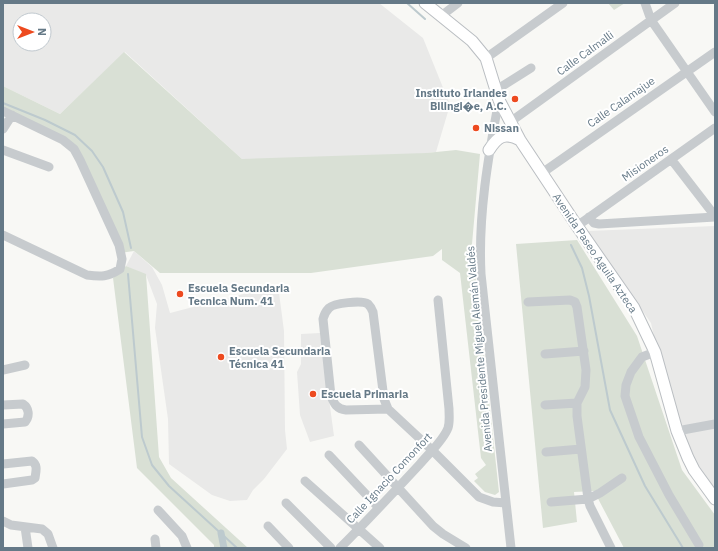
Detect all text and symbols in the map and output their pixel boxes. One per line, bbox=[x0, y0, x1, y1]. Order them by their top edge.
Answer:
north arrow bbox=[12, 12, 52, 52]
text: N bbox=[35, 28, 49, 36]
street label: Calle Calmalli bbox=[554, 28, 616, 78]
street label: Calle Calamajue bbox=[584, 74, 658, 130]
place label: Instituto Irlandes Bilingi�e, A.C. bbox=[415, 86, 507, 113]
marker: Instituto Irlandes Bilingi�e, A.C. bbox=[510, 94, 520, 104]
place label: Nissan bbox=[484, 121, 519, 135]
marker: Nissan bbox=[471, 123, 481, 133]
street label: Misioneros bbox=[619, 142, 671, 184]
street label: Avenida Paseo Aguila Azteca bbox=[550, 190, 640, 316]
street label: Avenida Presidente Miguel Alemán Valdés bbox=[463, 245, 495, 453]
place label: Escuela Secundaria Tecnica Num. 41 bbox=[188, 281, 289, 308]
marker: Escuela Secundaria Tecnica Num. 41 bbox=[175, 289, 185, 299]
place label: Escuela Secundaria Técnica 41 bbox=[229, 344, 330, 371]
marker: Escuela Secundaria Técnica 41 bbox=[216, 352, 226, 362]
place label: Escuela Primaria bbox=[321, 387, 408, 401]
marker: Escuela Primaria bbox=[308, 389, 318, 399]
street label: Calle Ignacio Comonfort bbox=[343, 430, 435, 526]

